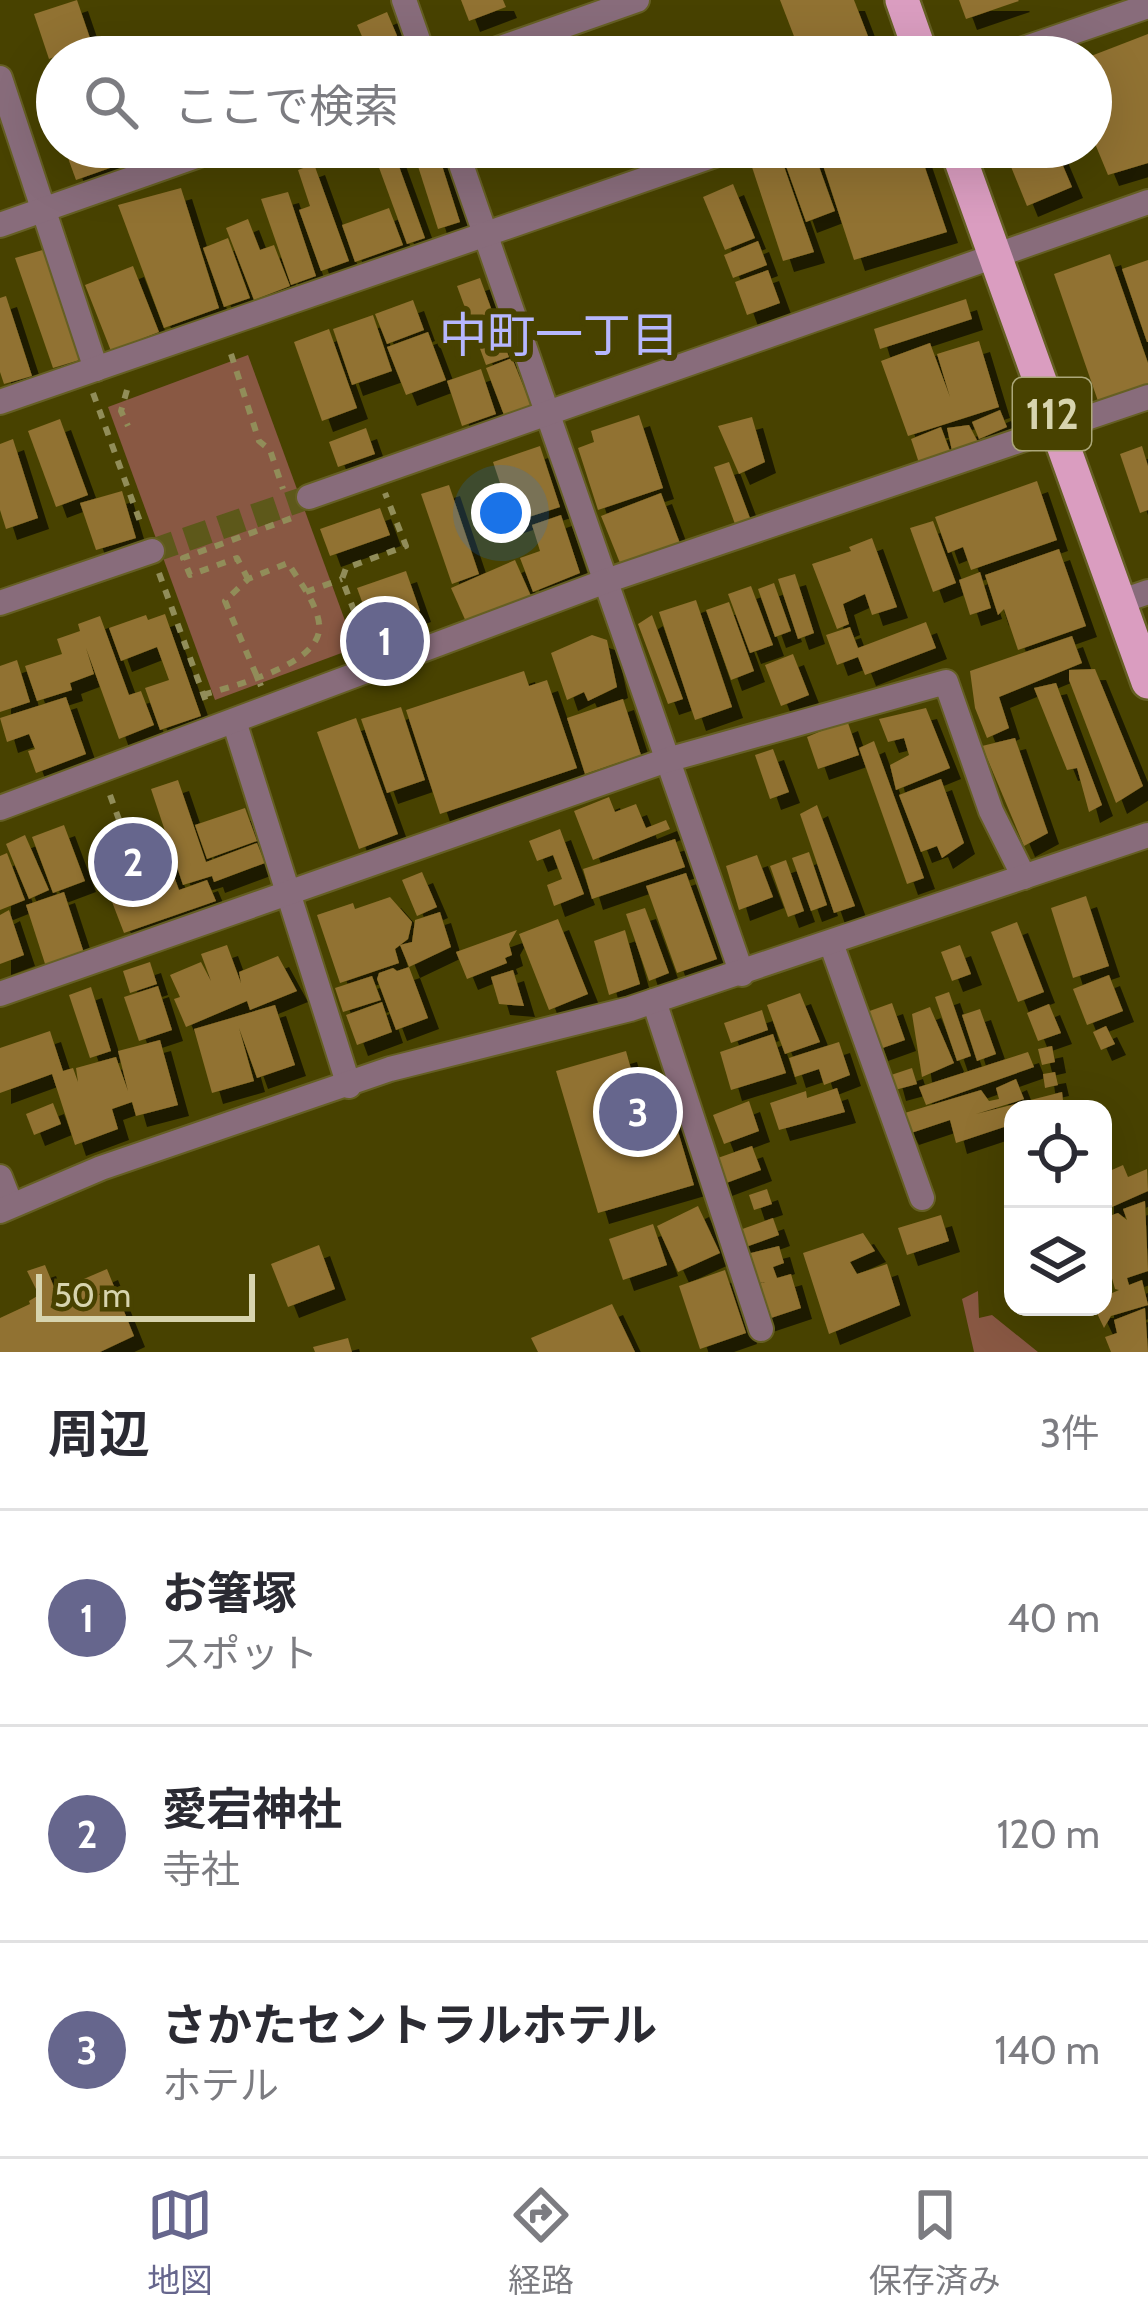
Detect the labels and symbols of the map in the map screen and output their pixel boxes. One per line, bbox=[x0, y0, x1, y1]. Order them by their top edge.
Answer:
district label: 中町一丁目 bbox=[439, 306, 679, 364]
road number: 112 bbox=[1013, 378, 1091, 450]
your location bbox=[471, 483, 531, 543]
pin: 1 bbox=[346, 596, 424, 686]
pin: 2 bbox=[94, 817, 172, 907]
pin: 3 bbox=[599, 1067, 677, 1157]
scale bar bbox=[36, 1268, 255, 1321]

